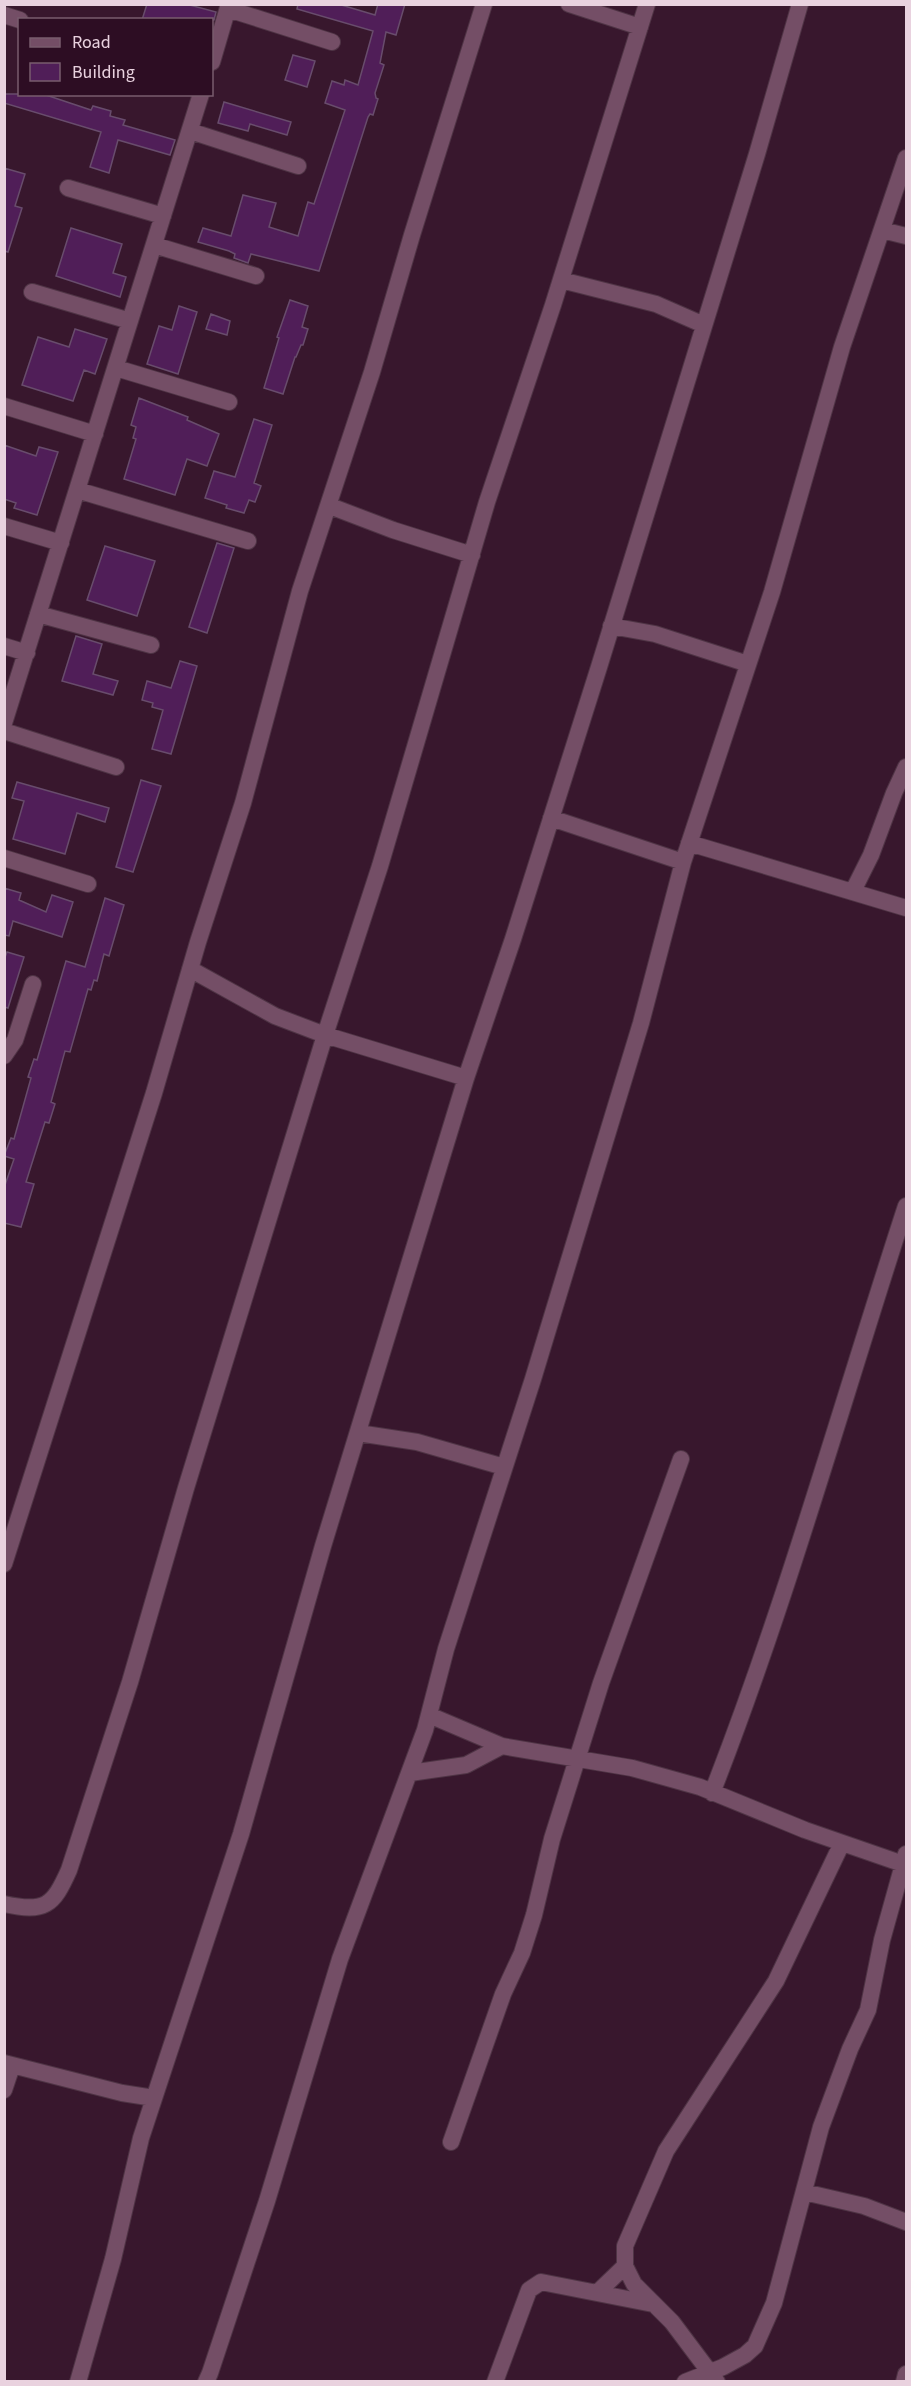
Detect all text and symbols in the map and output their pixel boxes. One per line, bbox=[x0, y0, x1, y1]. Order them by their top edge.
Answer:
legend bbox=[18, 18, 213, 96]
text: Road bbox=[72, 30, 111, 55]
text: Building bbox=[72, 60, 135, 85]

